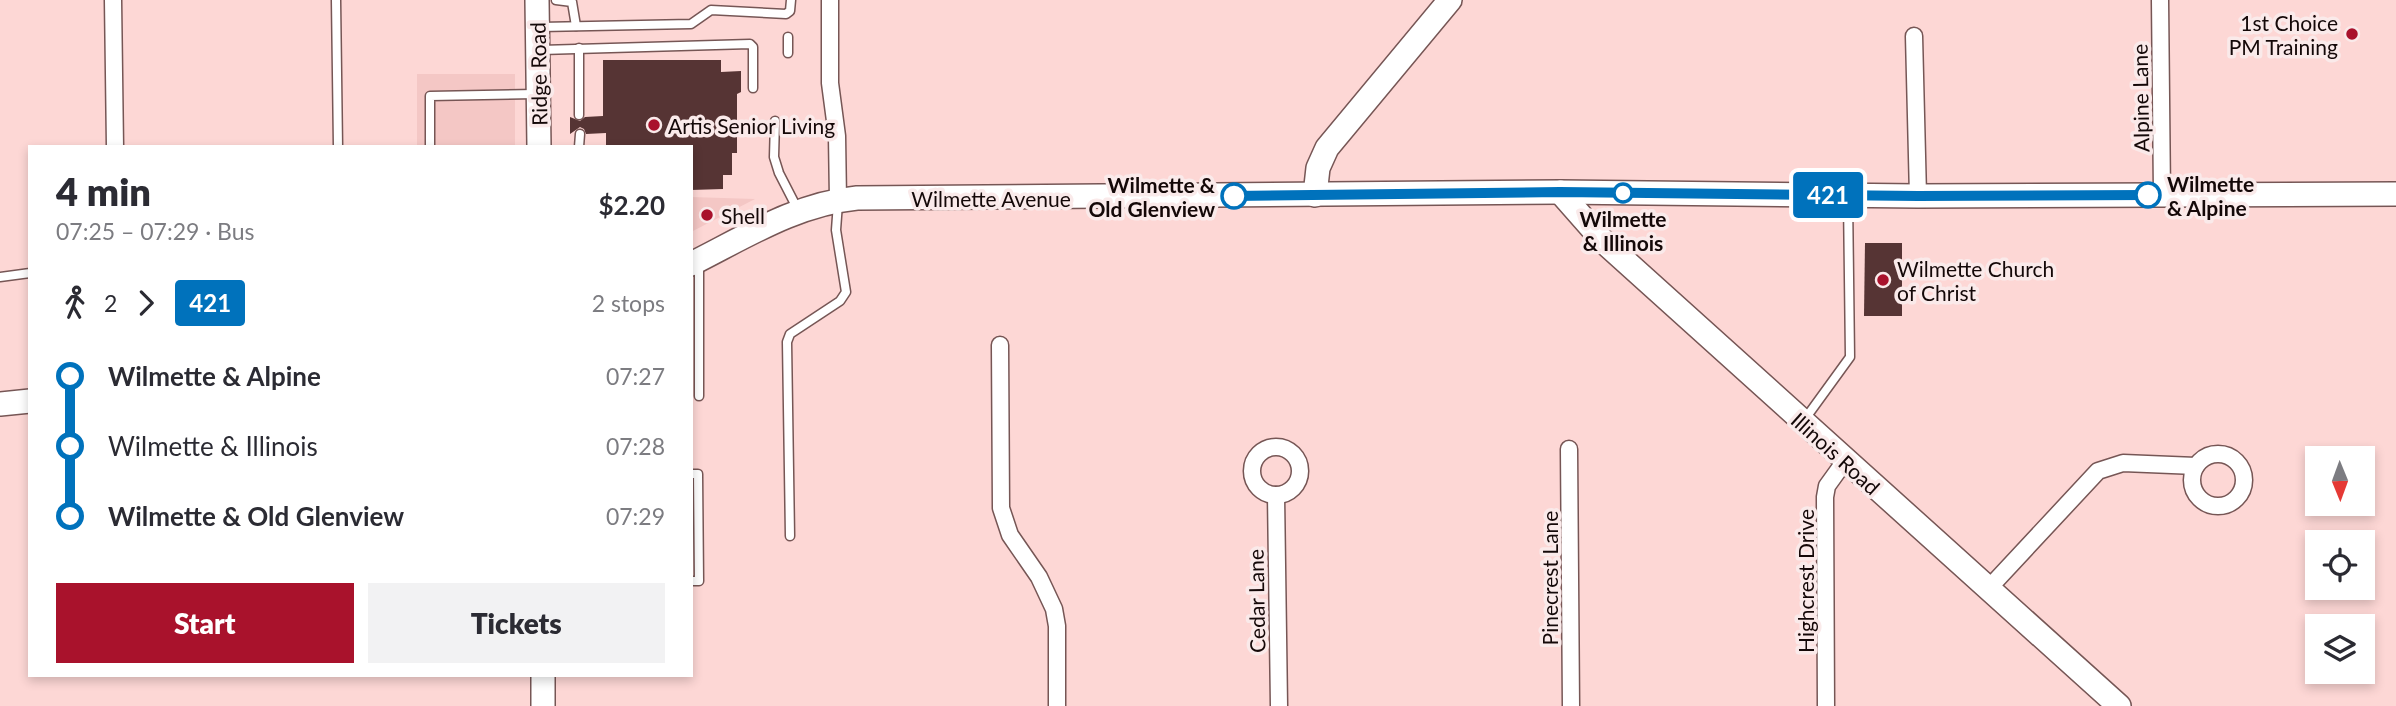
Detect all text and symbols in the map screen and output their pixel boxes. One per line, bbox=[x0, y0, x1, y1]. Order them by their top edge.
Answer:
place label: 1st Choice PM Training bbox=[2229, 10, 2338, 59]
street label: Ridge Road bbox=[525, 22, 551, 126]
marker: 1st Choice PM Training bbox=[2344, 26, 2360, 42]
street label: Alpine Lane bbox=[2127, 44, 2153, 152]
place label: Artis Senior Living bbox=[668, 113, 835, 138]
marker: Artis Senior Living bbox=[646, 117, 662, 133]
text: 4 min bbox=[56, 168, 151, 214]
place label: Wilmette & Alpine bbox=[2167, 171, 2254, 220]
place label: Wilmette & Old Glenview bbox=[1088, 172, 1216, 221]
line badge: 421 bbox=[1788, 172, 1868, 218]
text: 421 bbox=[1807, 180, 1849, 209]
marker: Wilmette & Alpine bbox=[2135, 182, 2161, 208]
marker: Wilmette & Old Glenview bbox=[1221, 183, 1247, 209]
marker: Wilmette & Illinois bbox=[1613, 183, 1633, 203]
street label: Wilmette Avenue bbox=[911, 186, 1071, 211]
text: $2.20 bbox=[599, 189, 665, 221]
place label: Shell bbox=[721, 203, 765, 228]
place label: Wilmette & Illinois bbox=[1579, 206, 1667, 255]
marker: Shell bbox=[699, 207, 715, 223]
text: 07:25 – 07:29 · Bus bbox=[56, 217, 255, 245]
place label: Wilmette Church of Christ bbox=[1897, 256, 2054, 305]
marker: Wilmette Church of Christ bbox=[1875, 272, 1891, 288]
icon: walk bbox=[56, 284, 94, 322]
icon: forward bbox=[127, 284, 165, 322]
text: 421 bbox=[189, 288, 231, 317]
text: 2 bbox=[104, 289, 117, 317]
text: 2 stops bbox=[592, 289, 665, 317]
text: Wilmette & Alpine bbox=[108, 360, 321, 392]
text: 07:27 bbox=[606, 362, 665, 390]
street label: Illinois Road bbox=[1787, 407, 1885, 499]
text: Wilmette & Illinois bbox=[108, 430, 318, 462]
text: 07:28 bbox=[606, 432, 665, 460]
north arrow bbox=[2305, 446, 2375, 516]
map controls bbox=[2305, 446, 2375, 684]
text: Wilmette & Old Glenview bbox=[108, 500, 404, 532]
text: 07:29 bbox=[606, 502, 665, 530]
street label: Highcrest Drive bbox=[1793, 509, 1818, 653]
street label: Pinecrest Lane bbox=[1537, 511, 1562, 645]
button: locate bbox=[2305, 530, 2375, 600]
street label: Cedar Lane bbox=[1243, 549, 1269, 653]
button: Start bbox=[56, 583, 354, 663]
button: Tickets bbox=[368, 583, 665, 663]
button: layers bbox=[2305, 614, 2375, 684]

